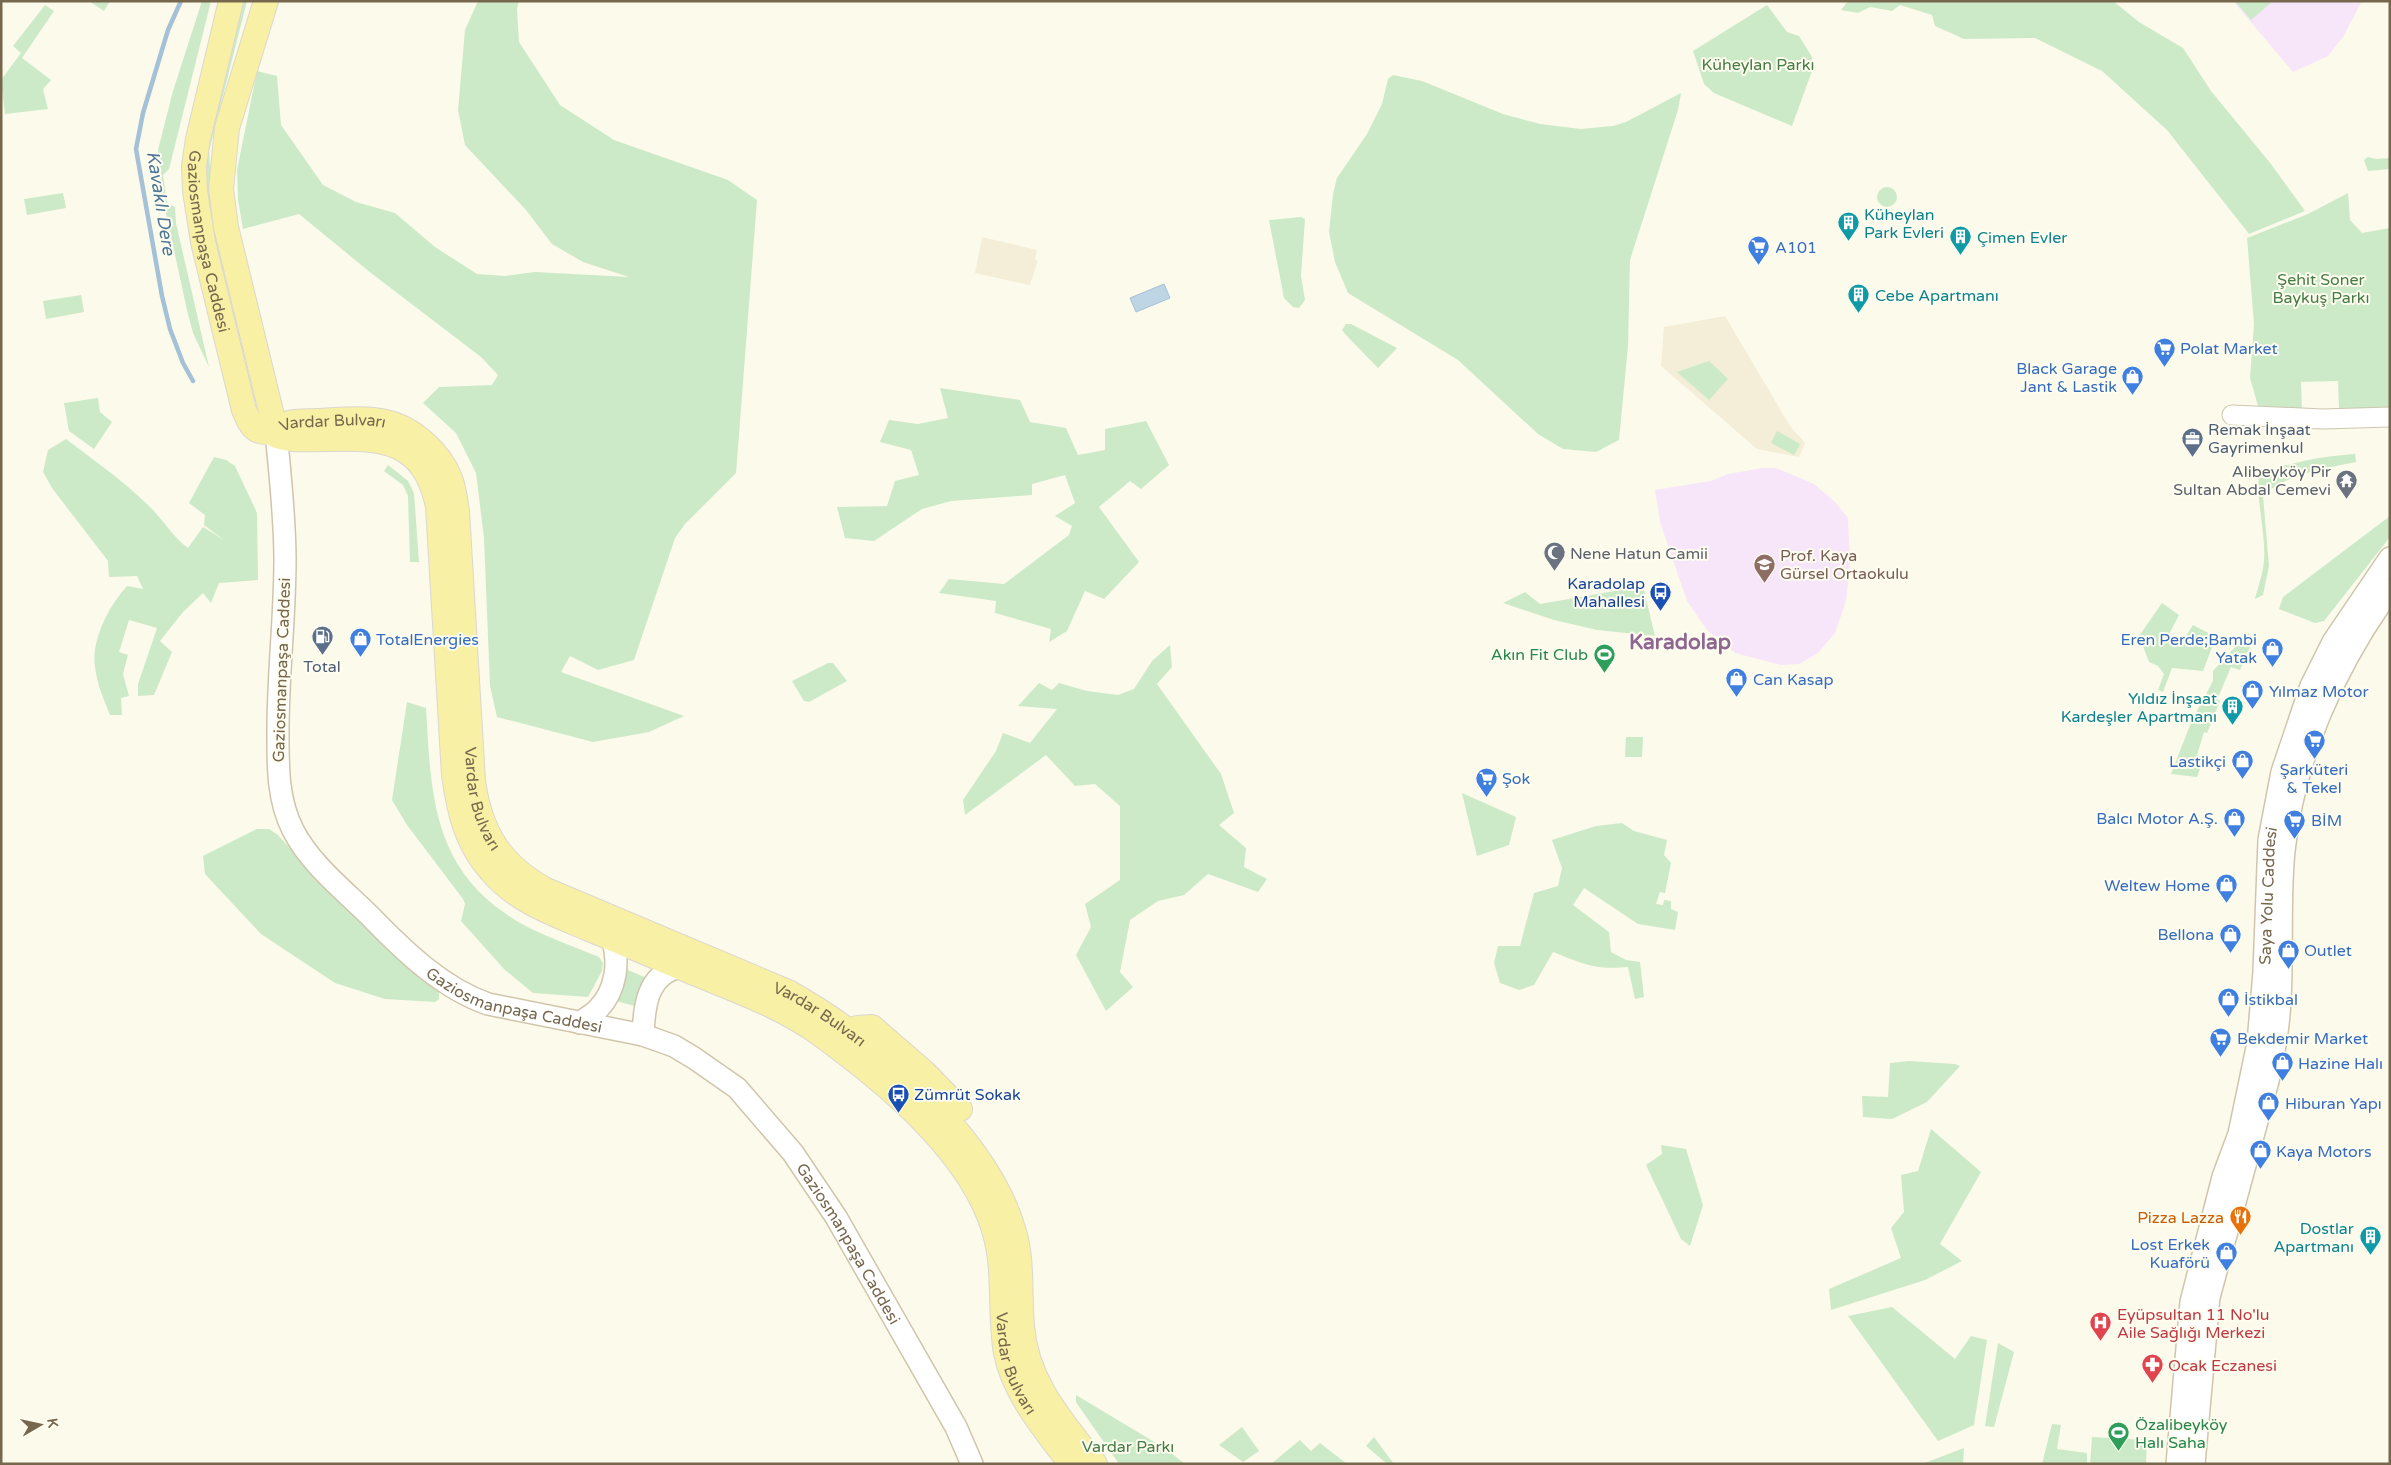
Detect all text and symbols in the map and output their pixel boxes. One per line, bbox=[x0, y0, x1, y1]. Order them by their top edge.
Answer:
park label: Küheylan Parkı bbox=[1702, 55, 1814, 75]
water label: Kavaklı Dere bbox=[142, 149, 180, 257]
street label: Gaziosmanpaşa Caddesi bbox=[183, 149, 234, 335]
place label: Küheylan Park Evleri bbox=[1864, 205, 1944, 243]
building icon: Küheylan Park Evleri bbox=[1836, 211, 1860, 242]
building icon: Çimen Evler bbox=[1949, 225, 1973, 256]
place label: Çimen Evler bbox=[1977, 228, 2068, 248]
supermarket icon: A101 bbox=[1747, 235, 1771, 266]
place label: A101 bbox=[1775, 238, 1817, 258]
park label: Şehit Soner Baykuş Parkı bbox=[2273, 270, 2370, 308]
building icon: Cebe Apartmanı bbox=[1847, 283, 1871, 314]
place label: Cebe Apartmanı bbox=[1875, 286, 1999, 306]
supermarket icon: Polat Market bbox=[2152, 336, 2176, 367]
place label: Polat Market bbox=[2180, 339, 2278, 359]
place label: Black Garage Jant & Lastik bbox=[2016, 359, 2117, 397]
shop icon: Black Garage Jant & Lastik bbox=[2121, 365, 2145, 396]
street label: Vardar Bulvarı bbox=[276, 410, 388, 437]
place label: Remak İnşaat Gayrimenkul bbox=[2208, 420, 2311, 458]
office icon: Remak İnşaat Gayrimenkul bbox=[2180, 426, 2204, 457]
place label: Alibeyköy Pir Sultan Abdal Cemevi bbox=[2173, 462, 2332, 500]
temple icon: Alibeyköy Pir Sultan Abdal Cemevi bbox=[2335, 468, 2359, 499]
mosque icon: Nene Hatun Camii bbox=[1542, 541, 1566, 572]
place label: Nene Hatun Camii bbox=[1570, 544, 1708, 564]
place label: Prof. Kaya Gürsel Ortaokulu bbox=[1780, 546, 1909, 584]
school or university icon: Prof. Kaya Gürsel Ortaokulu bbox=[1752, 552, 1776, 583]
place label: Karadolap Mahallesi bbox=[1567, 574, 1645, 612]
street label: Gaziosmanpaşa Caddesi bbox=[269, 577, 295, 763]
bus stop icon: Karadolap Mahallesi bbox=[1649, 580, 1673, 611]
fuel station icon: Total bbox=[310, 625, 334, 656]
shop icon: TotalEnergies bbox=[348, 627, 372, 658]
place label: TotalEnergies bbox=[376, 630, 479, 650]
district label: Karadolap bbox=[1629, 630, 1731, 655]
place label: Eren Perde;Bambi Yatak bbox=[2120, 630, 2257, 668]
shop icon: Eren Perde;Bambi Yatak bbox=[2261, 636, 2285, 667]
sports icon: Akın Fit Club bbox=[1592, 642, 1616, 673]
place label: Akın Fit Club bbox=[1491, 645, 1588, 665]
place label: Total bbox=[303, 657, 341, 677]
shop icon: Can Kasap bbox=[1725, 667, 1749, 698]
place label: Can Kasap bbox=[1753, 670, 1834, 690]
shop icon: Yılmaz Motor bbox=[2241, 679, 2265, 710]
place label: Yılmaz Motor bbox=[2269, 682, 2370, 702]
place label: Yıldız İnşaat Kardeşler Apartmanı bbox=[2061, 689, 2217, 727]
building icon: Yıldız İnşaat Kardeşler Apartmanı bbox=[2221, 695, 2245, 726]
supermarket icon: Şarküteri & Tekel bbox=[2302, 728, 2326, 759]
street label: Vardar Bulvarı bbox=[460, 746, 505, 855]
shop icon: Lastikçi bbox=[2230, 749, 2254, 780]
place label: Lastikçi bbox=[2169, 752, 2226, 772]
place label: Şarküteri & Tekel bbox=[2280, 760, 2348, 798]
supermarket icon: Şok bbox=[1474, 766, 1498, 797]
place label: Şok bbox=[1502, 769, 1531, 789]
shop icon: Balcı Motor A.Ş. bbox=[2222, 806, 2246, 837]
supermarket icon: BİM bbox=[2283, 808, 2307, 839]
place label: Balcı Motor A.Ş. bbox=[2096, 809, 2218, 829]
place label: BİM bbox=[2311, 811, 2342, 831]
street label: Saya Yolu Caddesi bbox=[2255, 825, 2282, 965]
shop icon: Weltew Home bbox=[2214, 873, 2238, 904]
place label: Weltew Home bbox=[2104, 876, 2210, 896]
shop icon: Bellona bbox=[2218, 922, 2242, 953]
place label: Bellona bbox=[2158, 925, 2214, 945]
shop icon: Outlet bbox=[2276, 938, 2300, 969]
place label: Outlet bbox=[2304, 941, 2352, 961]
street label: Gaziosmanpaşa Caddesi bbox=[422, 963, 604, 1038]
street label: Vardar Bulvarı bbox=[770, 978, 870, 1051]
shop icon: İstikbal bbox=[2216, 987, 2240, 1018]
place label: İstikbal bbox=[2244, 990, 2298, 1010]
supermarket icon: Bekdemir Market bbox=[2209, 1026, 2233, 1057]
place label: Bekdemir Market bbox=[2237, 1029, 2368, 1049]
shop icon: Hazine Halı bbox=[2270, 1051, 2294, 1082]
place label: Hazine Halı bbox=[2298, 1054, 2383, 1074]
bus stop icon: Zümrüt Sokak bbox=[886, 1082, 910, 1113]
place label: Zümrüt Sokak bbox=[914, 1085, 1021, 1105]
shop icon: Hiburan Yapı bbox=[2257, 1091, 2281, 1122]
place label: Hiburan Yapı bbox=[2285, 1094, 2382, 1114]
shop icon: Kaya Motors bbox=[2248, 1139, 2272, 1170]
place label: Kaya Motors bbox=[2276, 1142, 2372, 1162]
street label: Gaziosmanpaşa Caddesi bbox=[792, 1159, 904, 1328]
restaurant icon: Pizza Lazza bbox=[2228, 1205, 2252, 1236]
place label: Pizza Lazza bbox=[2137, 1208, 2224, 1228]
place label: Dostlar Apartmanı bbox=[2273, 1219, 2355, 1257]
building icon: Dostlar Apartmanı bbox=[2358, 1225, 2382, 1256]
place label: Lost Erkek Kuaförü bbox=[2131, 1235, 2210, 1273]
shop icon: Lost Erkek Kuaförü bbox=[2214, 1241, 2238, 1272]
place label: Eyüpsultan 11 No'lu Aile Sağlığı Merkezi bbox=[2117, 1305, 2269, 1343]
hospital icon: Eyüpsultan 11 No'lu Aile Sağlığı Merkezi bbox=[2089, 1311, 2113, 1342]
street label: Vardar Bulvarı bbox=[991, 1312, 1040, 1419]
pharmacy icon: Ocak Eczanesi bbox=[2140, 1353, 2164, 1384]
place label: Ocak Eczanesi bbox=[2168, 1356, 2277, 1376]
north arrow bbox=[15, 1400, 65, 1450]
place label: Özalibeyköy Halı Saha bbox=[2135, 1415, 2228, 1453]
text: K bbox=[43, 1417, 62, 1430]
sports icon: Özalibeyköy Halı Saha bbox=[2107, 1421, 2131, 1452]
park label: Vardar Parkı bbox=[1082, 1437, 1174, 1457]

